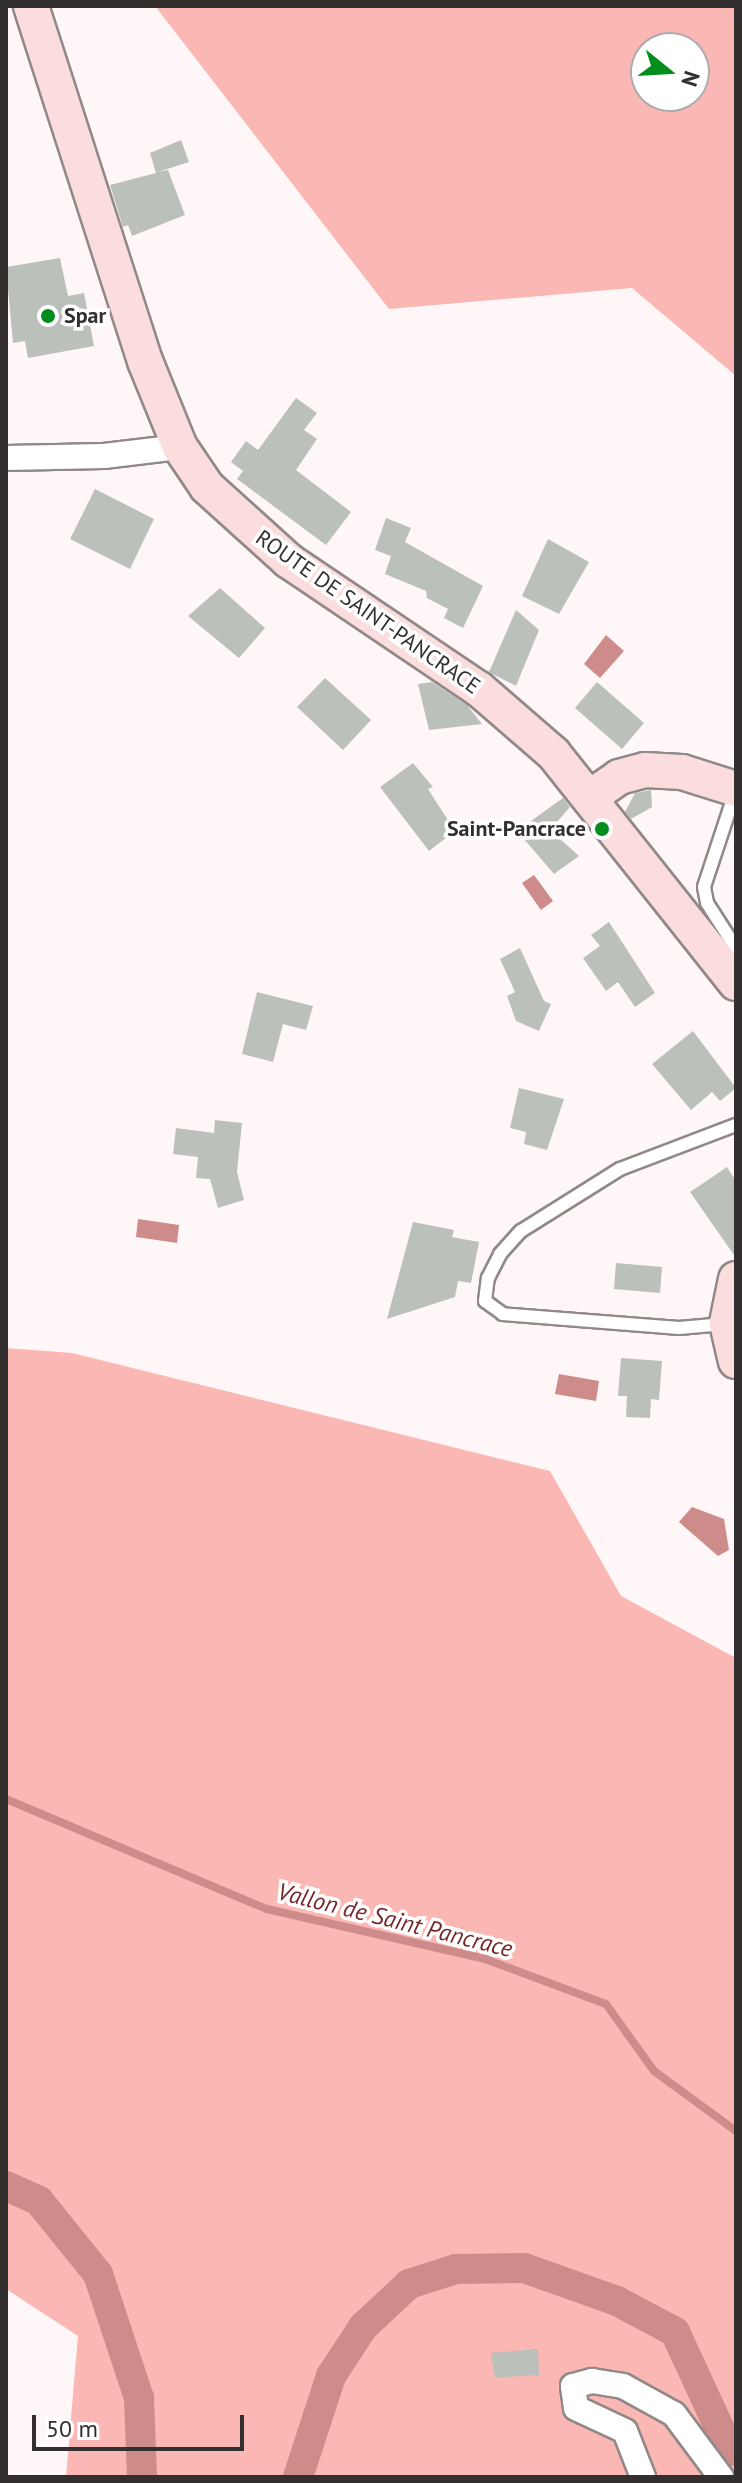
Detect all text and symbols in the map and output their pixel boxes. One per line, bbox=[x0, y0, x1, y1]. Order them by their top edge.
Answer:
north arrow bbox=[630, 32, 710, 112]
text: N bbox=[675, 68, 706, 90]
place label: Spar bbox=[64, 303, 106, 329]
marker: Spar bbox=[39, 307, 57, 325]
street label: ROUTE DE SAINT-PANCRACE bbox=[251, 524, 485, 700]
place label: Saint-Pancrace bbox=[447, 816, 586, 842]
marker: Saint-Pancrace bbox=[593, 820, 611, 838]
water label: Vallon de Saint Pancrace bbox=[275, 1877, 515, 1963]
scale bar bbox=[36, 2399, 248, 2449]
text: 50 m bbox=[46, 2413, 98, 2444]

